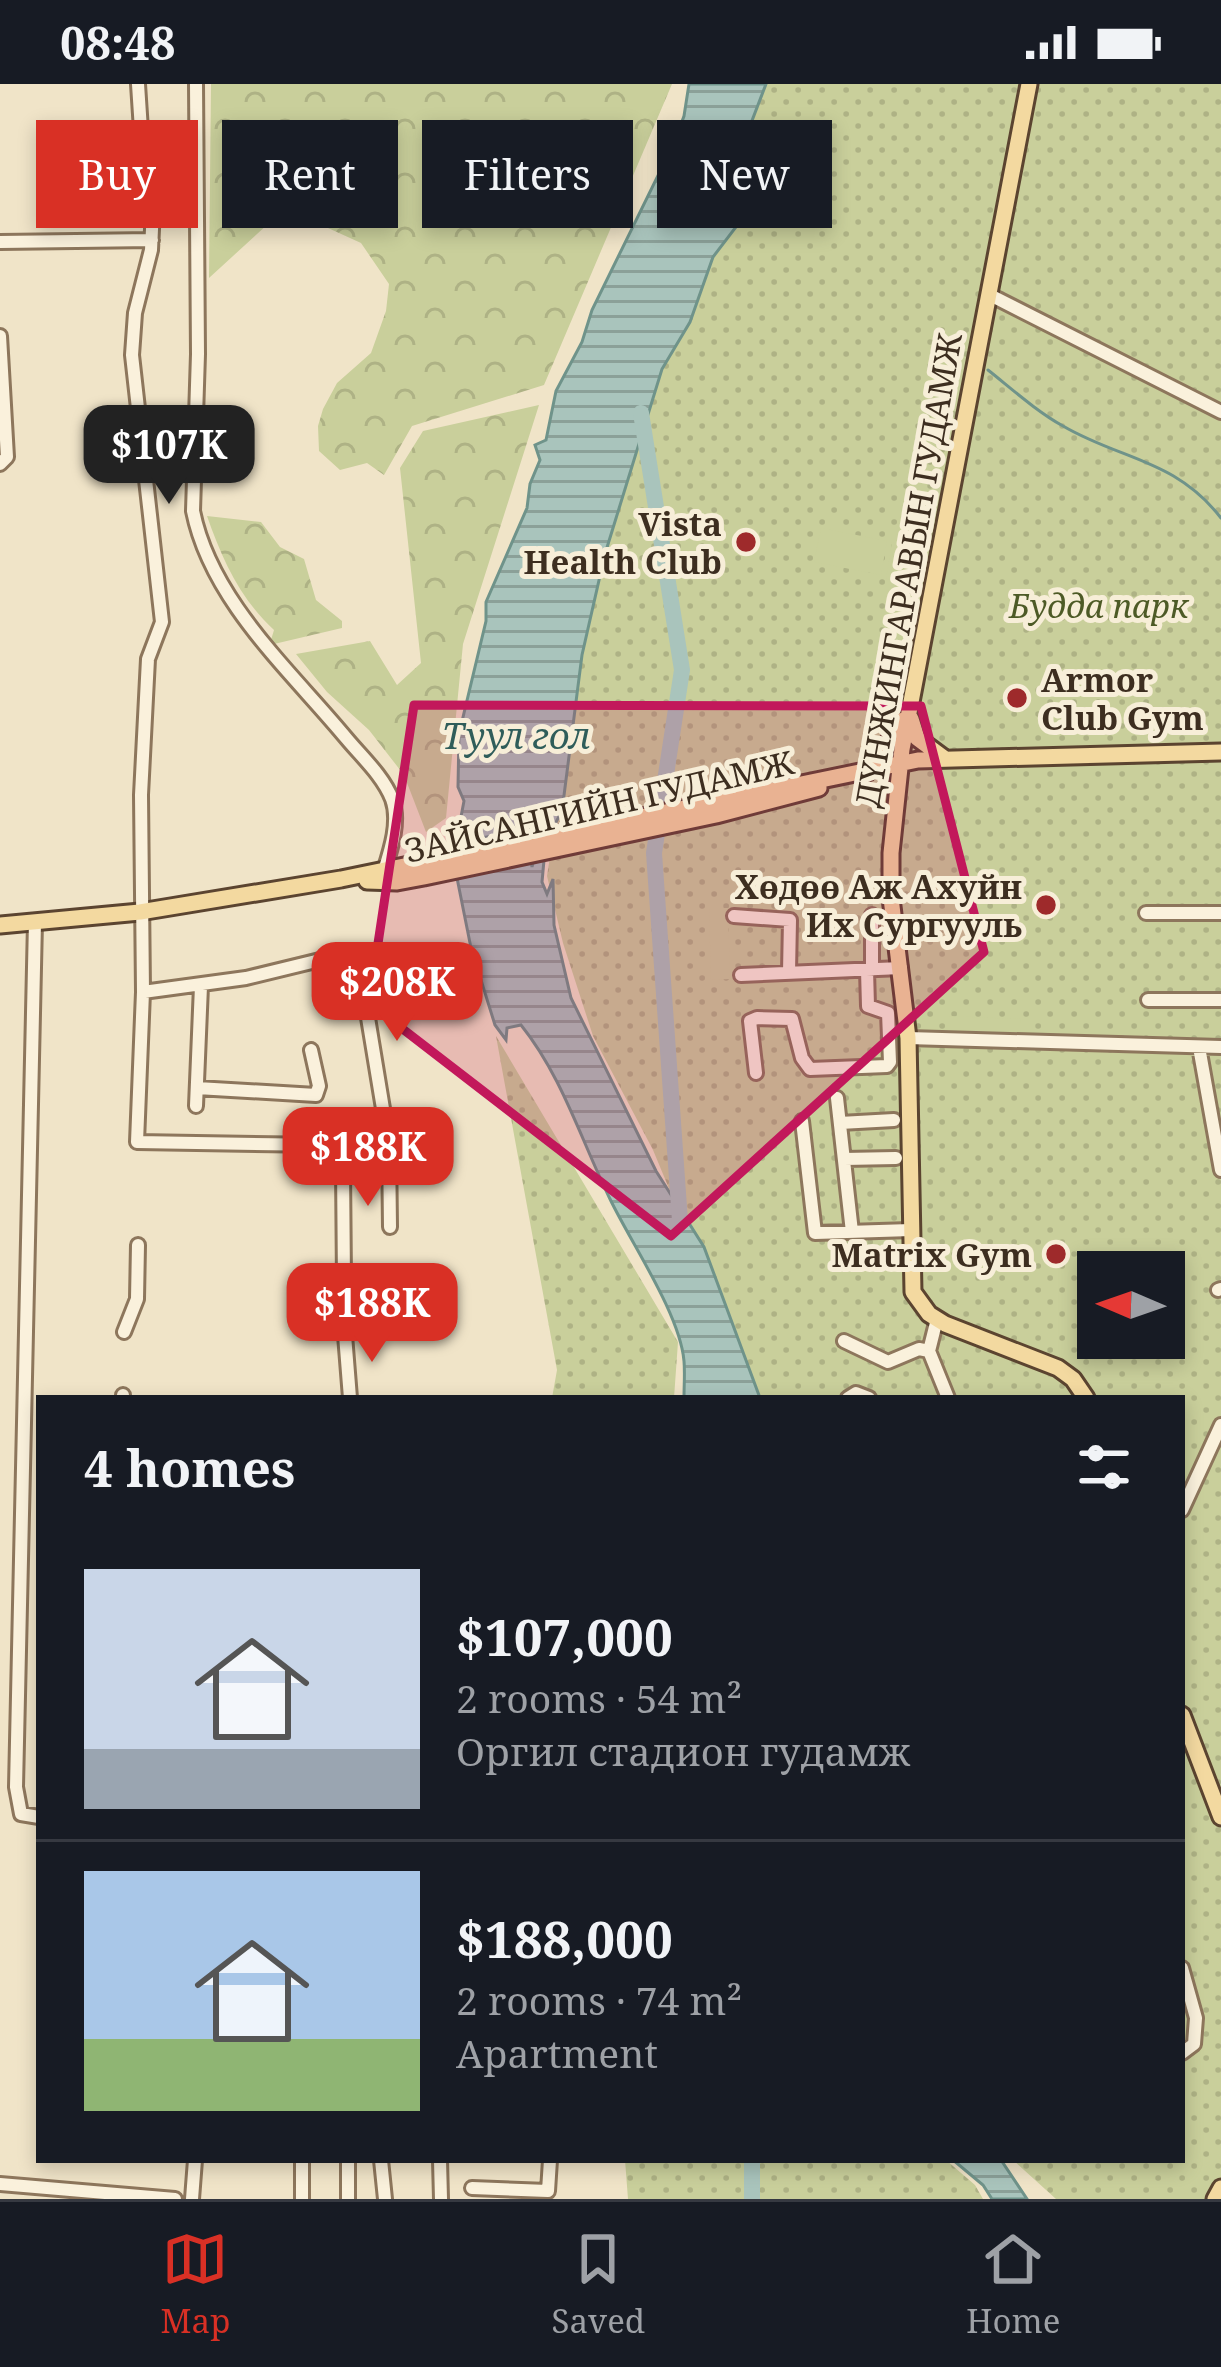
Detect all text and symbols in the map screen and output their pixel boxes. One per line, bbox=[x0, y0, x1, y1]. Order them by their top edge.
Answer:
text: 08:48 bbox=[60, 12, 175, 73]
chip: Buy bbox=[36, 120, 198, 228]
chip: Rent bbox=[222, 120, 398, 228]
chip: Filters bbox=[422, 120, 633, 228]
chip: New bbox=[657, 120, 832, 228]
street label: ДҮНЖИНГАРАВЫН ГУДАМЖ bbox=[844, 329, 972, 810]
pin: $107K bbox=[85, 405, 253, 507]
text: $107K bbox=[111, 417, 227, 470]
place label: Vista Health Club bbox=[524, 501, 722, 584]
marker: Vista Health Club bbox=[733, 529, 759, 555]
park label: Будда парк bbox=[1008, 583, 1190, 628]
place label: Armor Club Gym bbox=[1041, 657, 1204, 740]
marker: Armor Club Gym bbox=[1004, 685, 1030, 711]
water label: Туул гол bbox=[442, 711, 590, 760]
street label: ЗАЙСАНГИЙН ГУДАМЖ bbox=[400, 739, 798, 873]
place label: Хөдөө Аж Ахуйн Их Сургууль bbox=[735, 864, 1022, 947]
marker: Хөдөө Аж Ахуйн Их Сургууль bbox=[1033, 892, 1059, 918]
pin: $208K bbox=[313, 942, 481, 1044]
text: $208K bbox=[339, 954, 455, 1007]
pin: $188K bbox=[284, 1107, 452, 1209]
text: $188K bbox=[310, 1119, 426, 1172]
place label: Matrix Gym bbox=[832, 1232, 1032, 1277]
marker: Matrix Gym bbox=[1043, 1241, 1069, 1267]
north arrow bbox=[1077, 1251, 1185, 1359]
map controls bbox=[1077, 1251, 1185, 1359]
pin: $188K bbox=[288, 1263, 456, 1365]
text: $188K bbox=[314, 1275, 430, 1328]
text: 4 homes bbox=[84, 1432, 295, 1502]
icon: filters bbox=[1071, 1434, 1137, 1500]
text: $107,000 bbox=[456, 1601, 673, 1671]
icon: home bbox=[180, 1617, 324, 1761]
text: 2 rooms · 54 m² bbox=[456, 1671, 742, 1724]
text: Оргил стадион гудамж bbox=[456, 1724, 910, 1777]
text: $188,000 bbox=[456, 1903, 673, 1973]
icon: home bbox=[180, 1919, 324, 2063]
text: 2 rooms · 74 m² bbox=[456, 1973, 742, 2026]
text: Apartment bbox=[456, 2026, 658, 2079]
tab: Map bbox=[161, 2226, 230, 2343]
tab: Saved bbox=[552, 2226, 645, 2343]
tab: Home bbox=[966, 2226, 1060, 2343]

